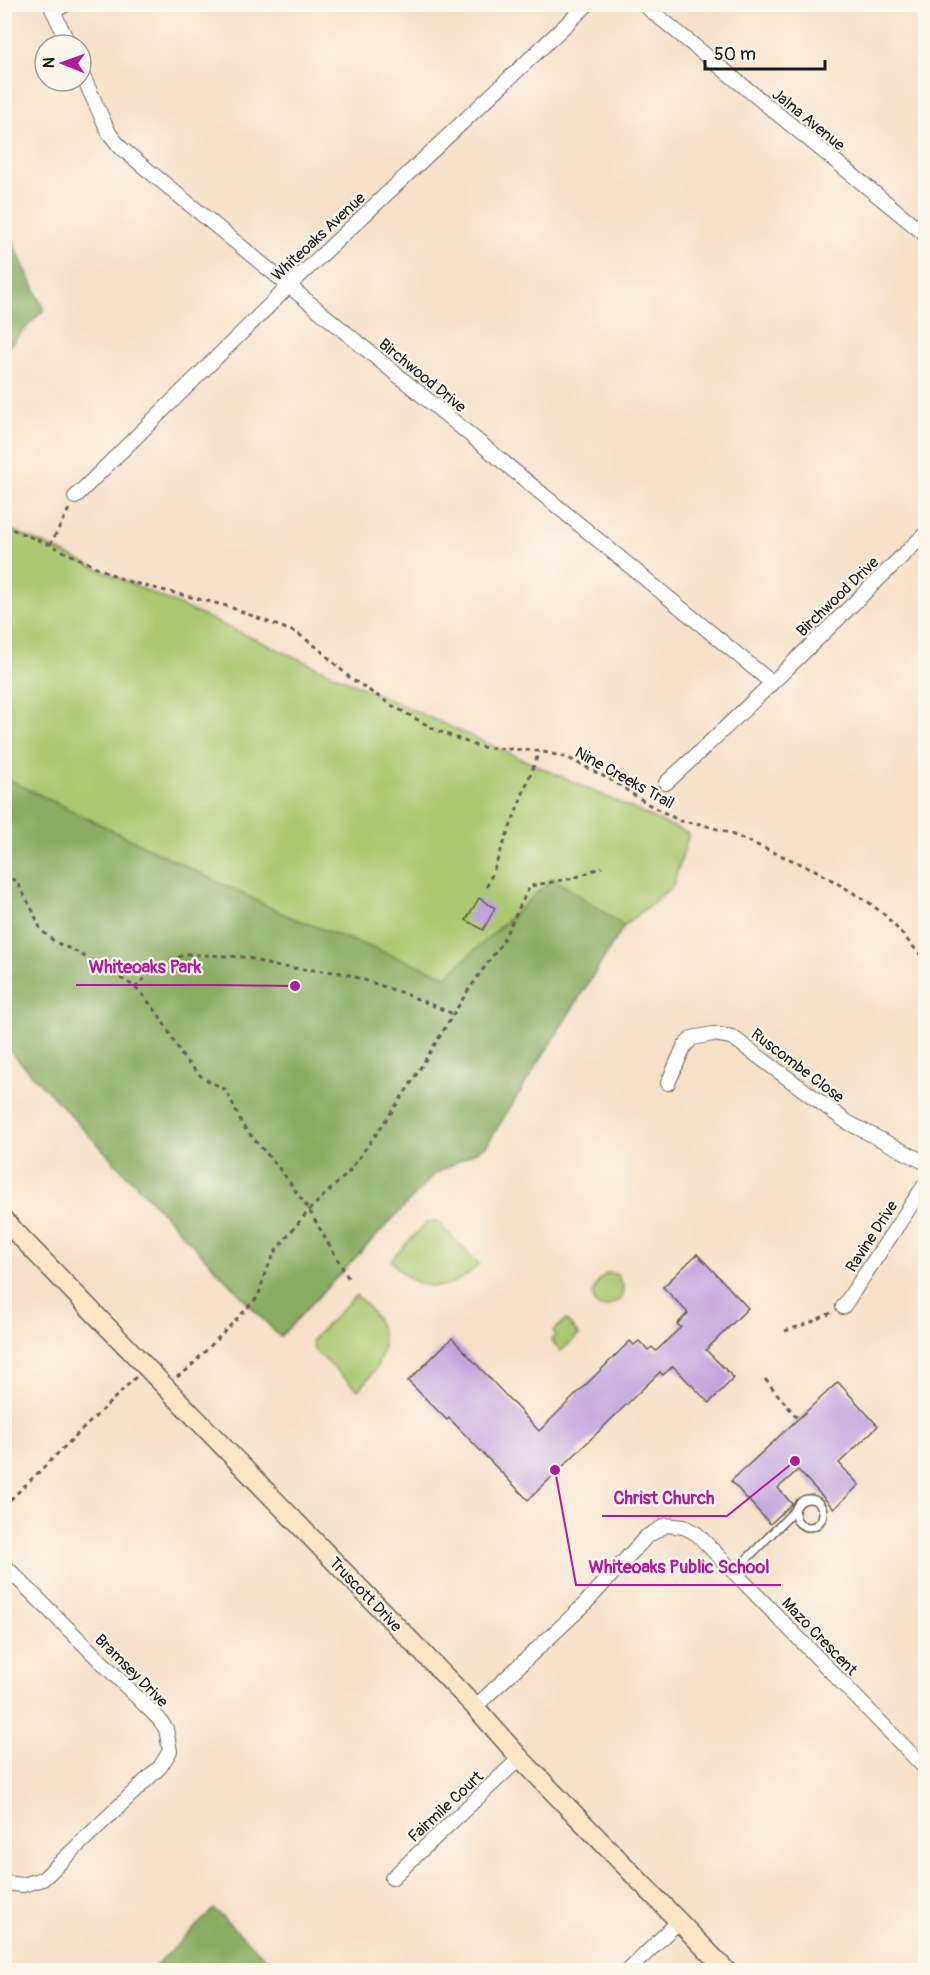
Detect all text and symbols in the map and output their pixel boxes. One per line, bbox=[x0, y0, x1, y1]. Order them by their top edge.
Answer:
north arrow bbox=[33, 33, 93, 93]
scale bar bbox=[705, 33, 825, 71]
text: 50 m bbox=[714, 43, 756, 66]
text: N bbox=[39, 57, 59, 68]
street label: Jalna Avenue bbox=[768, 84, 849, 155]
street label: Whiteoaks Avenue bbox=[268, 188, 370, 285]
street label: Birchwood Drive bbox=[375, 334, 470, 417]
street label: Birchwood Drive bbox=[792, 552, 883, 641]
street label: Nine Creeks Trail bbox=[571, 742, 678, 813]
callout: Whiteoaks Park bbox=[76, 949, 213, 985]
text: Whiteoaks Park bbox=[89, 956, 202, 979]
street label: Ruscombe Close bbox=[747, 1024, 848, 1107]
street label: Ravine Drive bbox=[841, 1197, 902, 1276]
callout: Christ Church bbox=[602, 1480, 727, 1516]
text: Christ Church bbox=[614, 1487, 715, 1510]
callout: Whiteoaks Public School bbox=[576, 1549, 781, 1585]
street label: Truscott Drive bbox=[325, 1553, 406, 1636]
text: Whiteoaks Public School bbox=[589, 1556, 769, 1579]
street label: Mazo Crescent bbox=[777, 1594, 862, 1680]
street label: Bramsey Drive bbox=[90, 1630, 172, 1712]
street label: Fairmile Court bbox=[404, 1766, 488, 1847]

